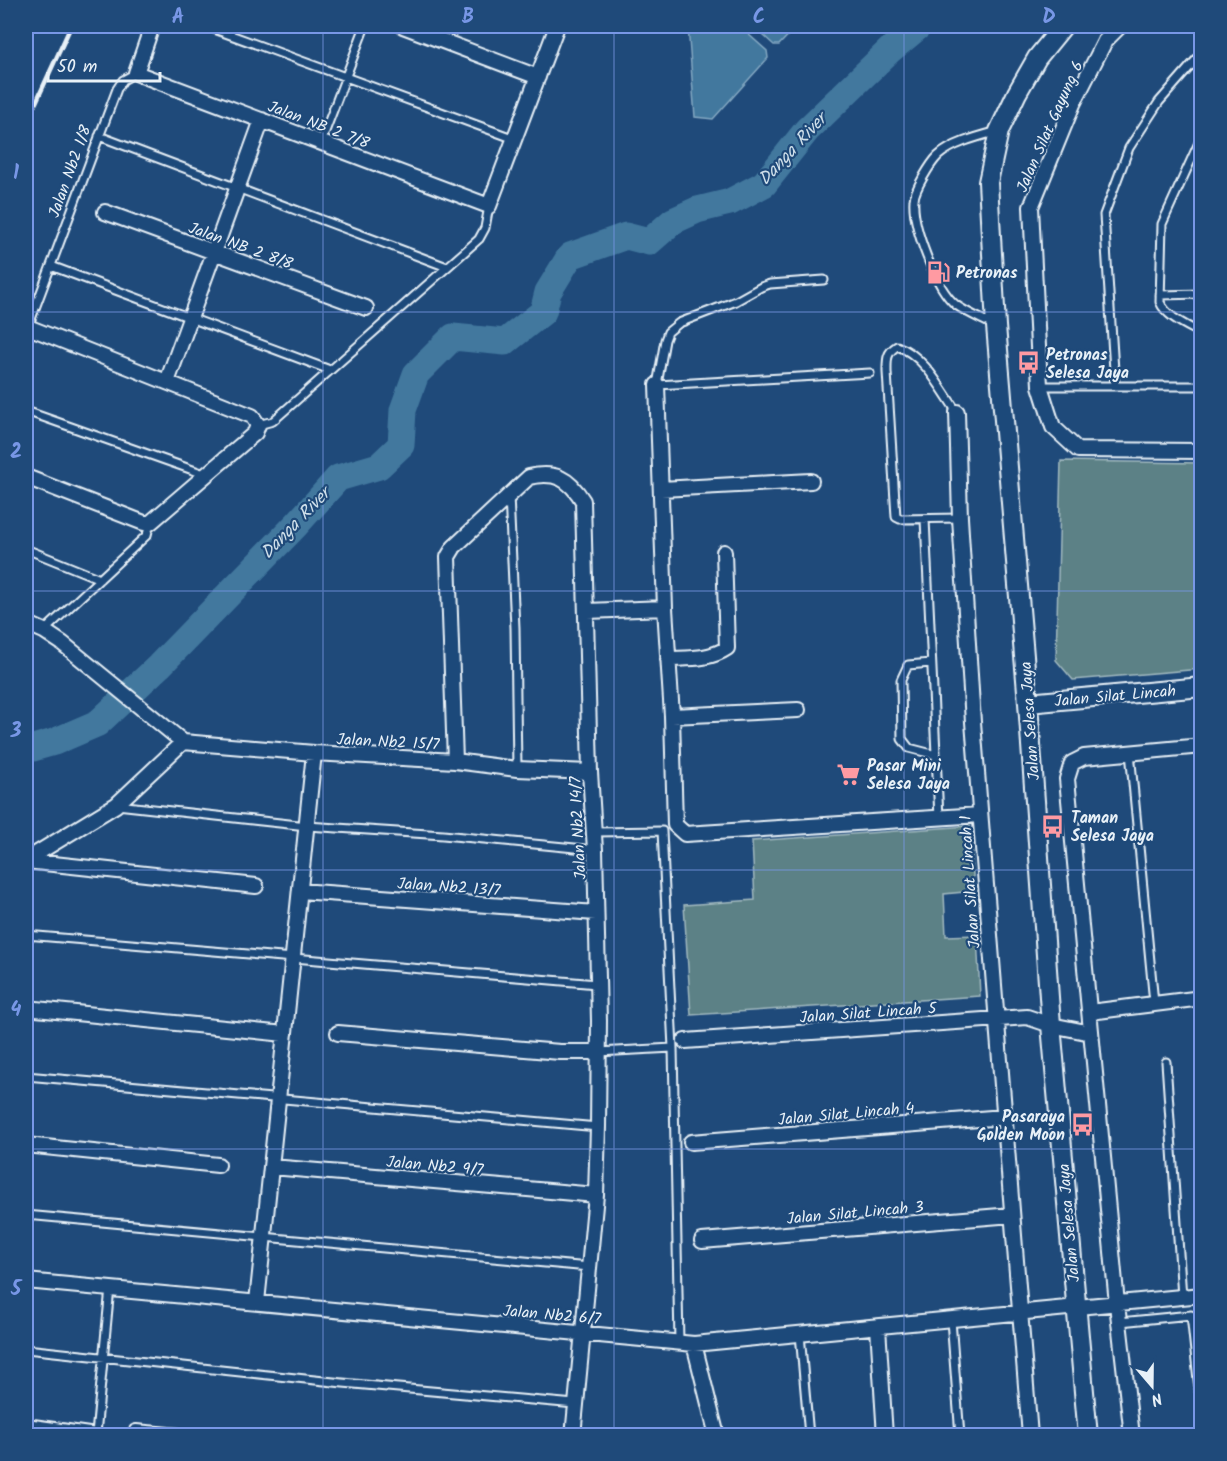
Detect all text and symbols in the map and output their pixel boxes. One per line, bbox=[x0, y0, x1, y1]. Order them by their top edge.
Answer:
text: A bbox=[172, 2, 184, 34]
text: B bbox=[462, 2, 474, 34]
text: C bbox=[753, 2, 765, 34]
text: D bbox=[1042, 2, 1056, 34]
scale bar bbox=[48, 45, 160, 83]
text: 50 m bbox=[57, 53, 97, 82]
street label: Jalan Silat Gayung 6 bbox=[1010, 57, 1091, 196]
street label: Jalan NB 2 7/8 bbox=[264, 95, 373, 156]
water label: Danga River bbox=[752, 104, 837, 193]
street label: Jalan Nb2 1/8 bbox=[42, 121, 99, 221]
text: 1 bbox=[13, 158, 19, 190]
street label: Jalan NB 2 8/8 bbox=[185, 216, 297, 277]
fuel station icon: Petronas bbox=[925, 259, 951, 285]
place label: Petronas bbox=[956, 261, 1018, 286]
place label: Petronas Selesa Jaya bbox=[1046, 343, 1129, 386]
bus stop icon: Petronas Selesa Jaya bbox=[1015, 350, 1041, 376]
text: 2 bbox=[10, 437, 22, 469]
water label: Danga River bbox=[254, 479, 341, 567]
street label: Jalan Selesa Jaya bbox=[1014, 661, 1047, 781]
street label: Jalan Silat Lincah bbox=[1053, 679, 1177, 714]
text: 3 bbox=[10, 716, 22, 748]
street label: Jalan Nb2 15/7 bbox=[336, 727, 441, 758]
place label: Pasar Mini Selesa Jaya bbox=[867, 754, 950, 797]
supermarket icon: Pasar Mini Selesa Jaya bbox=[836, 761, 862, 787]
street label: Jalan Nb2 14/7 bbox=[563, 775, 594, 880]
place label: Taman Selesa Jaya bbox=[1071, 806, 1154, 849]
bus stop icon: Taman Selesa Jaya bbox=[1040, 813, 1066, 839]
street label: Jalan Silat Lincah 1 bbox=[953, 814, 988, 949]
street label: Jalan Nb2 13/7 bbox=[396, 871, 502, 904]
text: 4 bbox=[11, 995, 22, 1027]
street label: Jalan Silat Lincah 5 bbox=[799, 996, 939, 1031]
street label: Jalan Silat Lincah 4 bbox=[777, 1096, 916, 1133]
place label: Pasaraya Golden Moon bbox=[977, 1105, 1065, 1148]
bus stop icon: Pasaraya Golden Moon bbox=[1070, 1112, 1096, 1138]
street label: Jalan Nb2 9/7 bbox=[385, 1150, 485, 1183]
street label: Jalan Selesa Jaya bbox=[1052, 1163, 1087, 1283]
street label: Jalan Silat Lincah 3 bbox=[786, 1195, 925, 1232]
text: 5 bbox=[10, 1274, 23, 1306]
street label: Jalan Nb2 6/7 bbox=[502, 1299, 603, 1332]
north arrow bbox=[1122, 1356, 1182, 1416]
text: N bbox=[1148, 1385, 1166, 1412]

